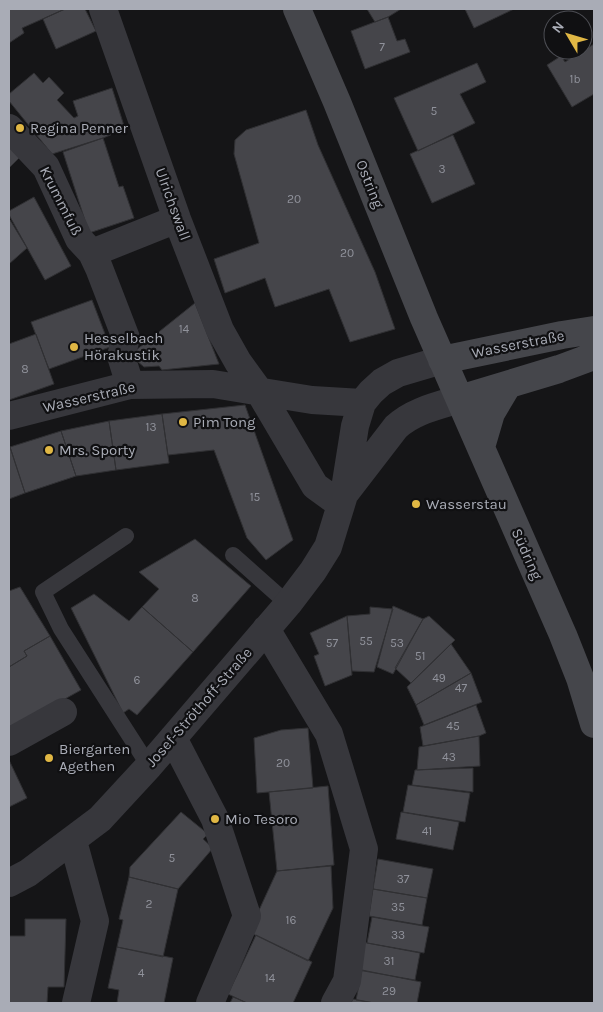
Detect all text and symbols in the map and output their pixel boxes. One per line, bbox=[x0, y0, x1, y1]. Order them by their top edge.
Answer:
north arrow bbox=[543, 10, 593, 60]
text: N bbox=[548, 18, 568, 36]
house number: 7 bbox=[379, 40, 385, 54]
house number: 1b bbox=[569, 72, 581, 86]
house number: 5 bbox=[431, 104, 438, 118]
place label: Regina Penner bbox=[30, 119, 129, 137]
marker: Regina Penner bbox=[14, 122, 26, 134]
street label: Ostring bbox=[352, 157, 388, 211]
house number: 3 bbox=[438, 162, 446, 176]
street label: Krummfuß bbox=[36, 163, 86, 239]
street label: Ulrichswall bbox=[152, 165, 194, 243]
house number: 20 bbox=[287, 192, 301, 206]
house number: 20 bbox=[340, 246, 354, 260]
house number: 14 bbox=[179, 322, 190, 336]
street label: Wasserstraße bbox=[470, 326, 566, 362]
place label: Hesselbach Hörakustik bbox=[84, 329, 163, 364]
marker: Hesselbach Hörakustik bbox=[68, 341, 80, 353]
house number: 8 bbox=[21, 362, 29, 376]
street label: Wasserstraße bbox=[41, 378, 137, 416]
place label: Pim Tong bbox=[193, 413, 256, 431]
marker: Pim Tong bbox=[177, 416, 189, 428]
house number: 13 bbox=[145, 420, 157, 434]
place label: Mrs. Sporty bbox=[59, 441, 135, 459]
marker: Mrs. Sporty bbox=[43, 444, 55, 456]
house number: 15 bbox=[250, 490, 261, 504]
place label: Wasserstau bbox=[426, 495, 507, 513]
marker: Wasserstau bbox=[410, 498, 422, 510]
street label: Südring bbox=[508, 525, 547, 583]
house number: 8 bbox=[191, 591, 199, 605]
house number: 55 bbox=[359, 634, 373, 648]
house number: 57 bbox=[326, 636, 339, 650]
house number: 53 bbox=[390, 636, 404, 650]
street label: Josef-Ströthoff-Straße bbox=[142, 644, 256, 770]
house number: 51 bbox=[415, 649, 425, 663]
house number: 49 bbox=[432, 671, 446, 685]
house number: 6 bbox=[134, 673, 141, 687]
house number: 47 bbox=[455, 681, 468, 695]
house number: 45 bbox=[446, 719, 460, 733]
place label: Biergarten Agethen bbox=[59, 740, 130, 775]
house number: 43 bbox=[442, 750, 456, 764]
marker: Biergarten Agethen bbox=[43, 752, 55, 764]
house number: 20 bbox=[276, 756, 290, 770]
place label: Mio Tesoro bbox=[225, 810, 298, 828]
marker: Mio Tesoro bbox=[209, 813, 221, 825]
house number: 41 bbox=[422, 824, 432, 838]
house number: 5 bbox=[169, 851, 176, 865]
house number: 37 bbox=[397, 872, 410, 886]
house number: 2 bbox=[146, 897, 153, 911]
house number: 35 bbox=[391, 900, 405, 914]
house number: 16 bbox=[286, 913, 297, 927]
house number: 33 bbox=[391, 928, 405, 942]
house number: 31 bbox=[383, 954, 395, 968]
house number: 4 bbox=[138, 966, 145, 980]
house number: 14 bbox=[265, 971, 276, 985]
house number: 29 bbox=[382, 984, 396, 998]

